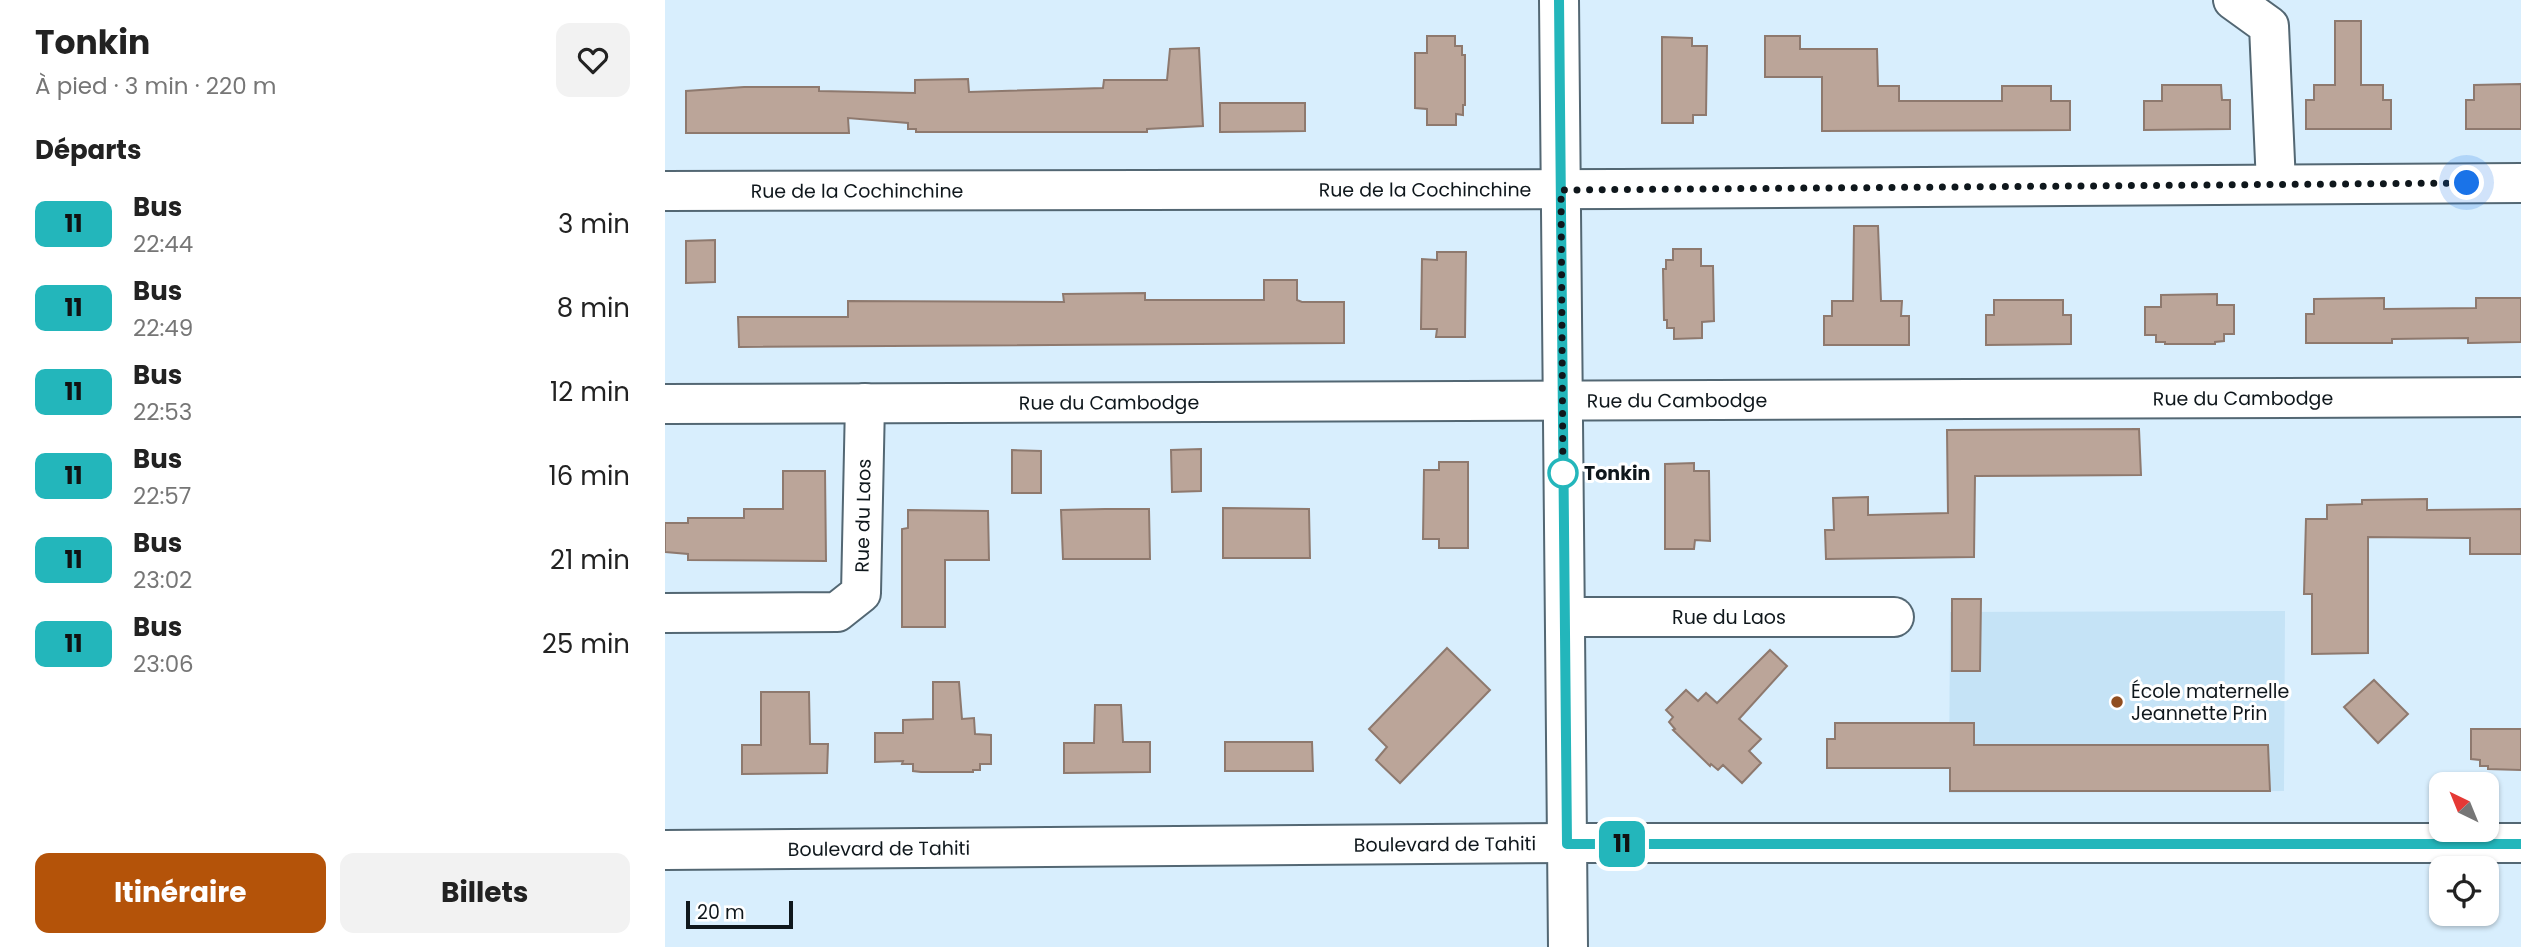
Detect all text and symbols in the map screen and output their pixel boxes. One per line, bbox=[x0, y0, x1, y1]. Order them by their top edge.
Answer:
text: Tonkin bbox=[35, 19, 150, 66]
button: heart bbox=[556, 23, 630, 97]
text: À pied · 3 min · 220 m bbox=[35, 70, 276, 102]
text: Départs bbox=[35, 132, 141, 168]
your location bbox=[2449, 165, 2484, 200]
street label: Rue de la Cochinchine bbox=[1319, 176, 1531, 204]
street label: Rue de la Cochinchine bbox=[751, 177, 963, 205]
text: Bus bbox=[133, 189, 182, 225]
text: 3 min bbox=[558, 206, 630, 242]
text: 11 bbox=[64, 207, 83, 240]
text: 22:44 bbox=[133, 228, 193, 260]
text: Bus bbox=[133, 273, 182, 309]
text: 8 min bbox=[557, 290, 630, 326]
text: 11 bbox=[64, 291, 83, 324]
text: 22:49 bbox=[133, 312, 193, 344]
text: Bus bbox=[133, 357, 182, 393]
text: 12 min bbox=[550, 374, 630, 410]
text: 11 bbox=[64, 375, 83, 408]
street label: Rue du Cambodge bbox=[2153, 385, 2333, 412]
street label: Rue du Cambodge bbox=[1587, 387, 1767, 415]
street label: Rue du Cambodge bbox=[1019, 389, 1199, 417]
text: 22:53 bbox=[133, 396, 192, 428]
text: Bus bbox=[133, 441, 182, 477]
text: 16 min bbox=[548, 458, 630, 494]
street label: Rue du Laos bbox=[848, 458, 878, 573]
marker: Tonkin bbox=[1548, 458, 1578, 488]
text: 11 bbox=[64, 459, 83, 492]
place label: Tonkin bbox=[1584, 460, 1650, 487]
text: 22:57 bbox=[133, 480, 191, 512]
text: Bus bbox=[133, 525, 182, 561]
text: 21 min bbox=[550, 542, 630, 578]
text: 11 bbox=[64, 543, 83, 576]
text: 23:02 bbox=[133, 564, 192, 596]
street label: Rue du Laos bbox=[1672, 604, 1786, 631]
text: Bus bbox=[133, 609, 182, 645]
text: 25 min bbox=[542, 626, 630, 662]
text: 11 bbox=[64, 627, 83, 660]
text: 23:06 bbox=[133, 648, 194, 680]
place label: École maternelle Jeannette Prin bbox=[2131, 678, 2289, 727]
marker: École maternelle Jeannette Prin bbox=[2109, 694, 2125, 710]
north arrow bbox=[2429, 772, 2499, 842]
map controls bbox=[2429, 772, 2499, 926]
line badge: 11 bbox=[1591, 821, 1653, 867]
text: 11 bbox=[1613, 827, 1631, 860]
street label: Boulevard de Tahiti bbox=[1354, 830, 1536, 859]
street label: Boulevard de Tahiti bbox=[788, 835, 970, 863]
button: Itinéraire bbox=[35, 853, 326, 933]
button: Billets bbox=[340, 853, 630, 933]
button: locate bbox=[2429, 856, 2499, 926]
scale bar bbox=[686, 898, 793, 930]
text: 20 m bbox=[697, 899, 745, 926]

